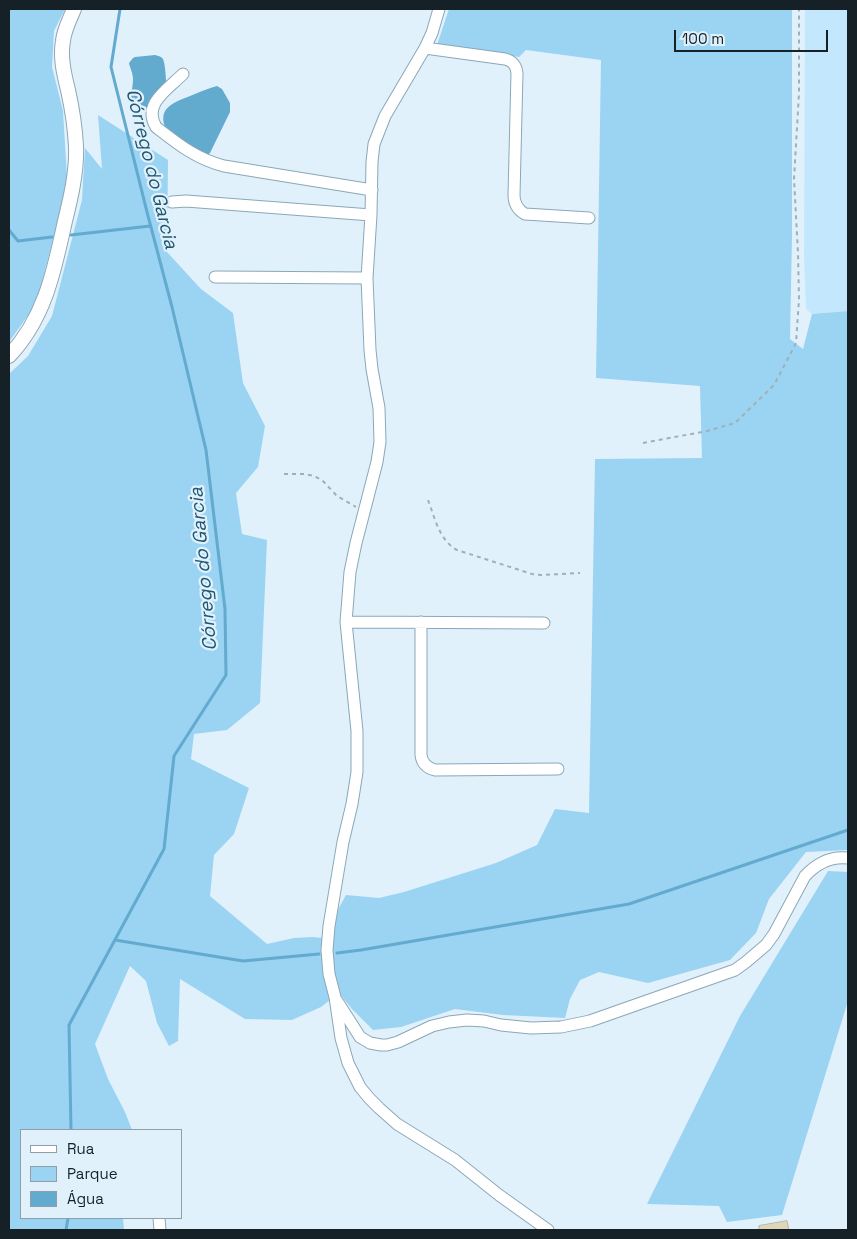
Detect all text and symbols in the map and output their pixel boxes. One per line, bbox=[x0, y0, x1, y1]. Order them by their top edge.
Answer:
scale bar bbox=[677, 20, 831, 52]
text: 100 m bbox=[682, 29, 724, 48]
water label: Córrego do Garcia bbox=[120, 87, 182, 251]
water label: Córrego do Garcia bbox=[185, 486, 223, 652]
legend bbox=[20, 1129, 182, 1219]
text: Rua bbox=[67, 1139, 94, 1158]
text: Parque bbox=[67, 1164, 118, 1183]
text: Água bbox=[67, 1189, 104, 1208]

